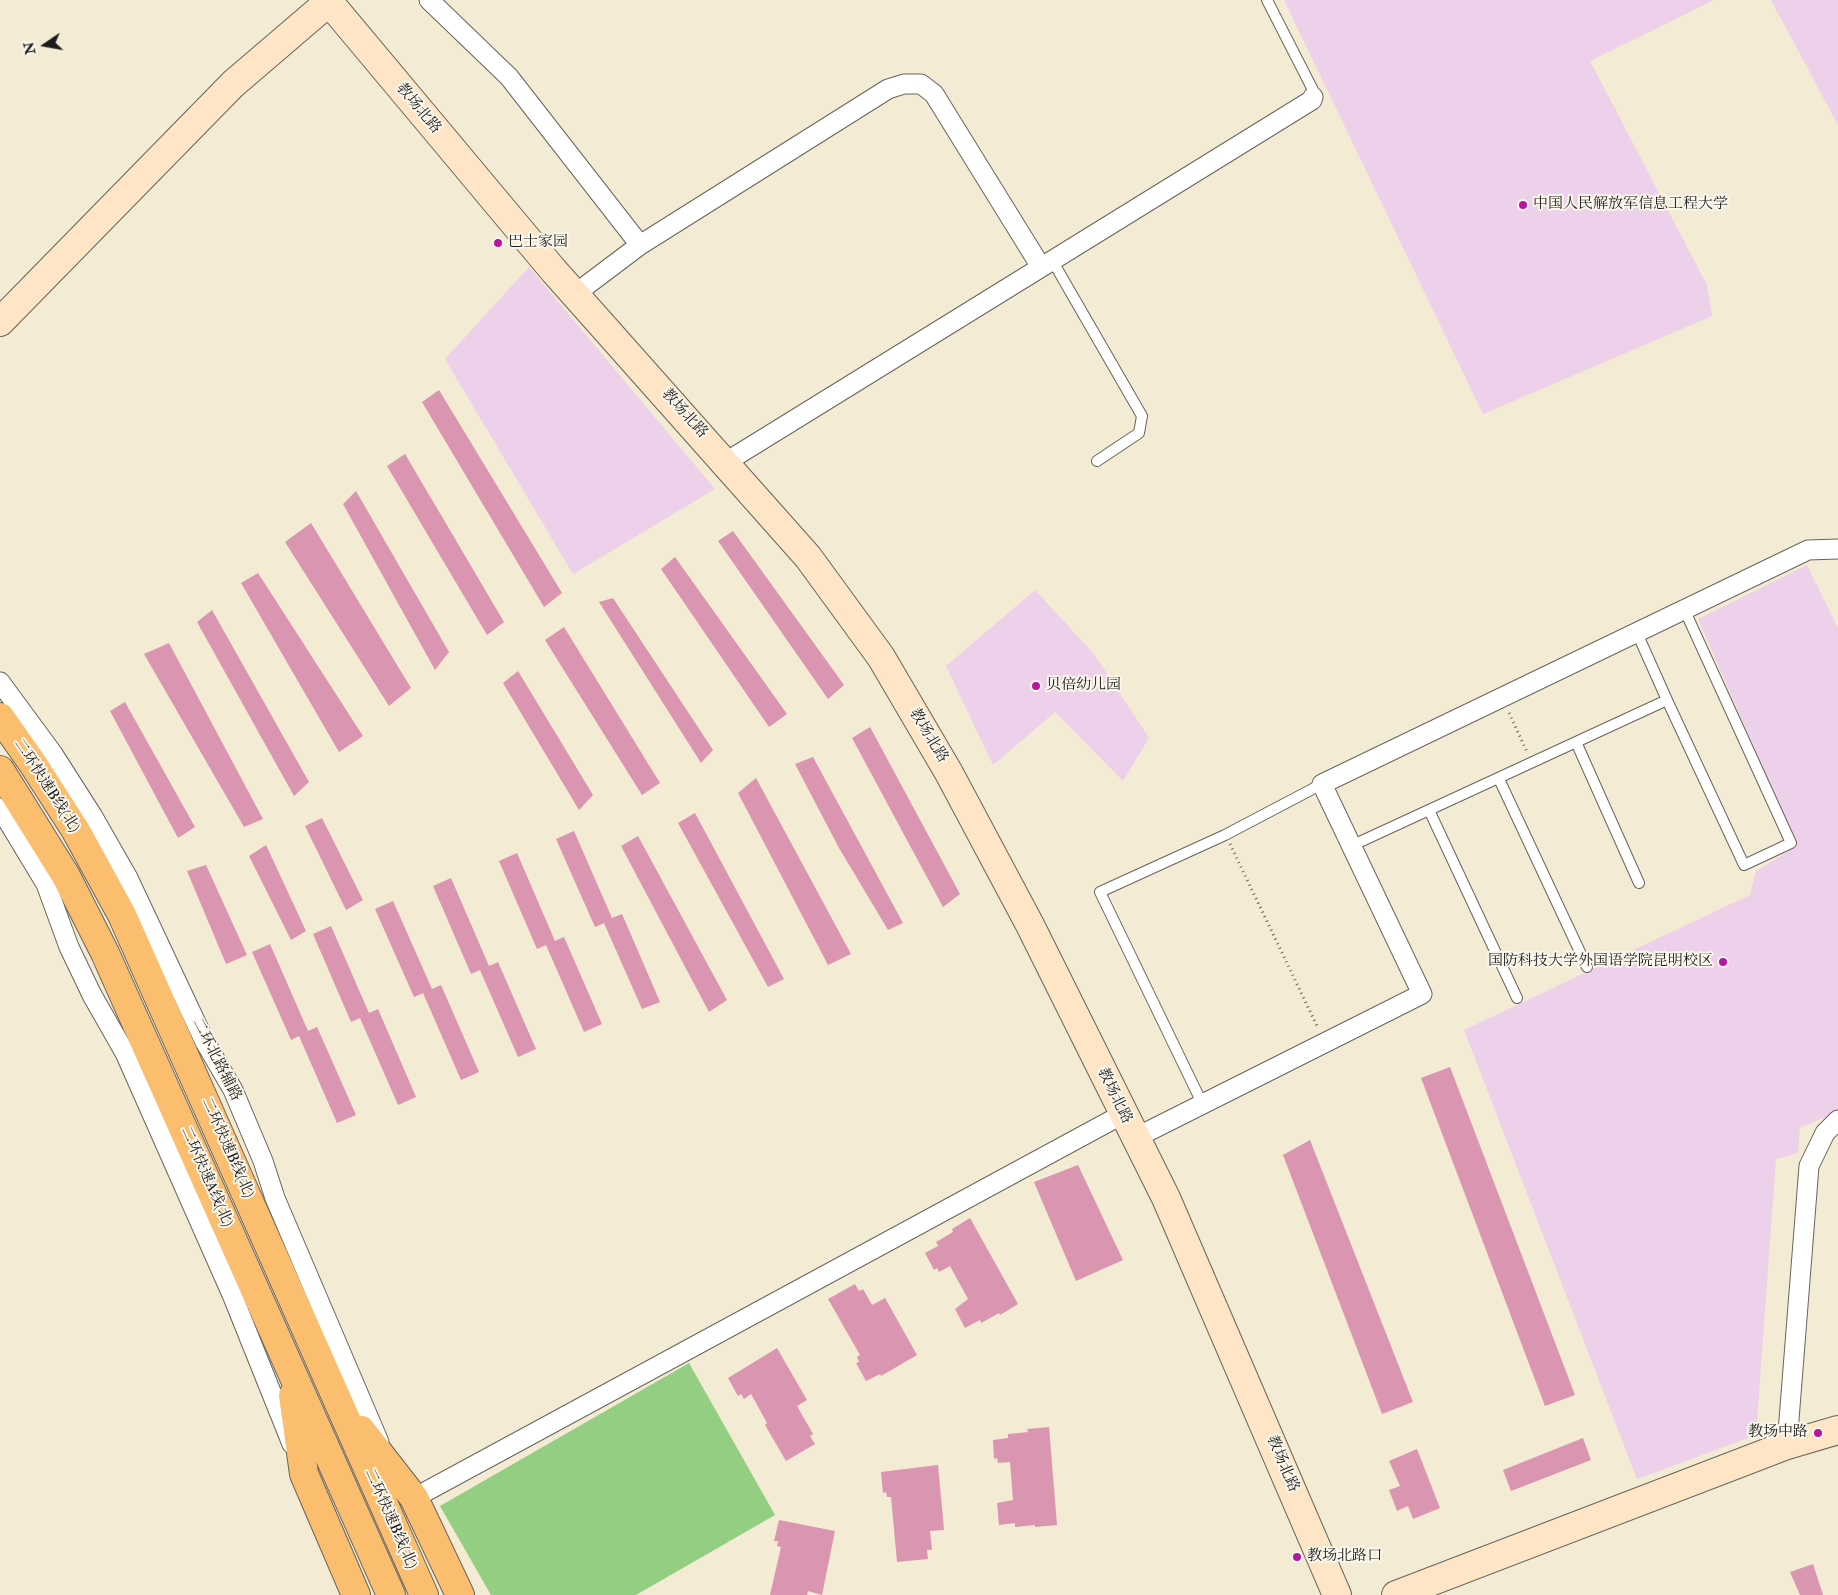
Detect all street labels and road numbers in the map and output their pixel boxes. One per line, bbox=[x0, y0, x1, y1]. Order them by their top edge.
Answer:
street label: 教场北路 bbox=[392, 80, 444, 138]
street label: 教场北路 bbox=[657, 386, 711, 442]
street label: 教场北路 bbox=[905, 706, 951, 766]
street label: 二环快速B线(北) bbox=[9, 736, 83, 836]
street label: 二环北路辅路 bbox=[188, 1016, 244, 1104]
street label: 教场北路 bbox=[1093, 1065, 1135, 1127]
street label: 二环快速B线(北) bbox=[197, 1095, 257, 1201]
street label: 二环快速A线(北) bbox=[176, 1124, 236, 1230]
street label: 教场北路 bbox=[1262, 1433, 1302, 1495]
street label: 二环快速B线(北) bbox=[360, 1466, 420, 1572]

